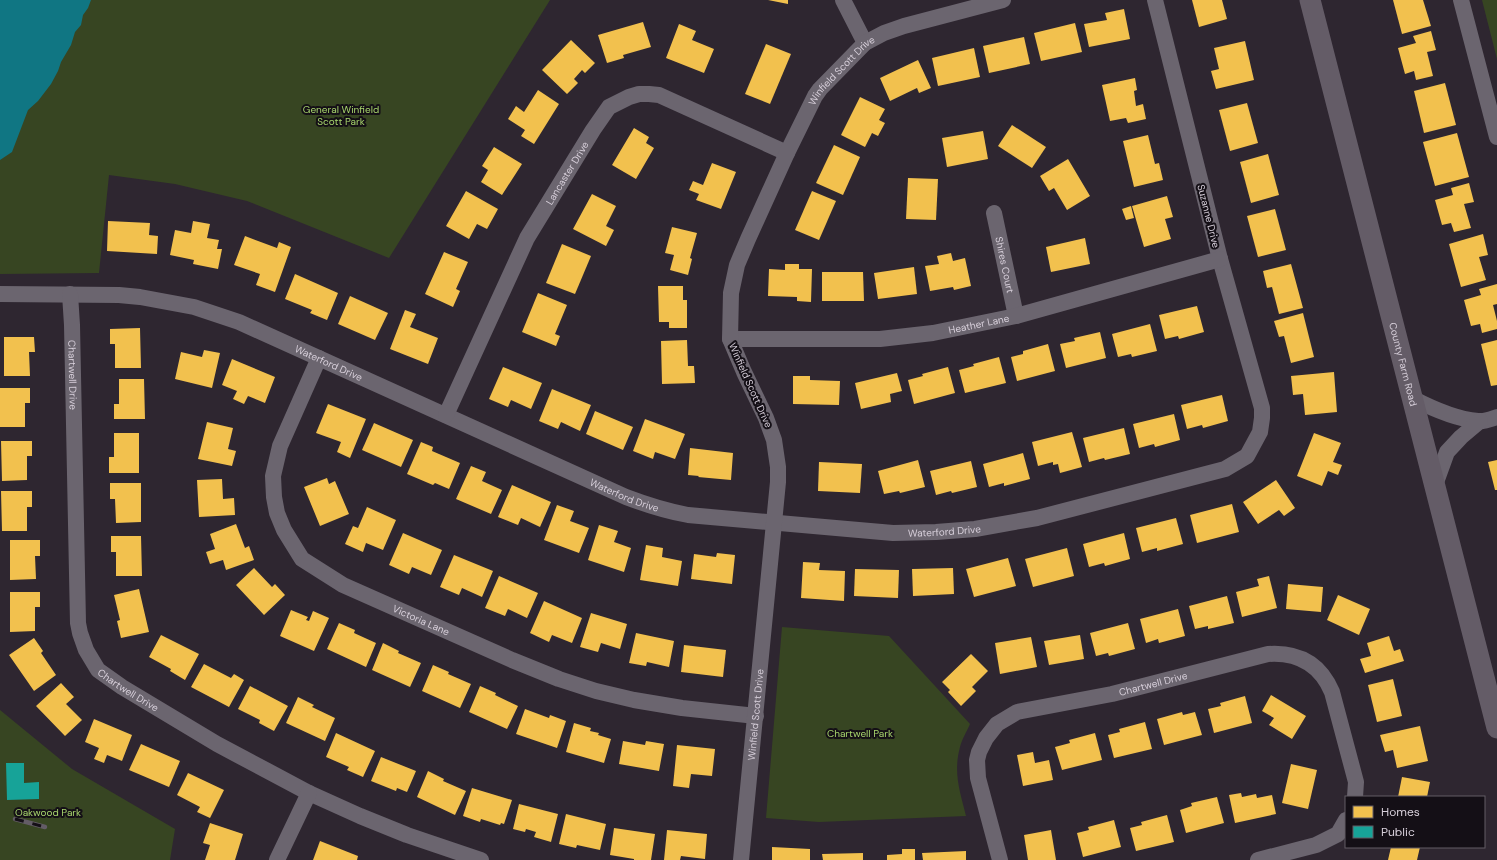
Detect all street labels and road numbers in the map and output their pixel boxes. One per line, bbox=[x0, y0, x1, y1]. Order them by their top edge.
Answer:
street label: Winfield Scott Drive bbox=[806, 33, 877, 107]
street label: Lancaster Drive bbox=[543, 139, 592, 207]
street label: Suzanne Drive bbox=[1194, 183, 1223, 250]
street label: Shires Court bbox=[992, 236, 1017, 294]
street label: Heather Lane bbox=[947, 312, 1011, 337]
street label: County Farm Road bbox=[1386, 321, 1420, 407]
street label: Chartwell Drive bbox=[65, 340, 80, 410]
street label: Winfield Scott Drive bbox=[726, 341, 775, 430]
street label: Waterford Drive bbox=[293, 342, 365, 384]
street label: Waterford Drive bbox=[588, 476, 661, 515]
street label: Waterford Drive bbox=[908, 522, 982, 540]
street label: Victoria Lane bbox=[391, 602, 452, 639]
street label: Chartwell Drive bbox=[95, 666, 161, 715]
street label: Winfield Scott Drive bbox=[745, 668, 767, 761]
street label: Chartwell Drive bbox=[1118, 669, 1189, 699]

